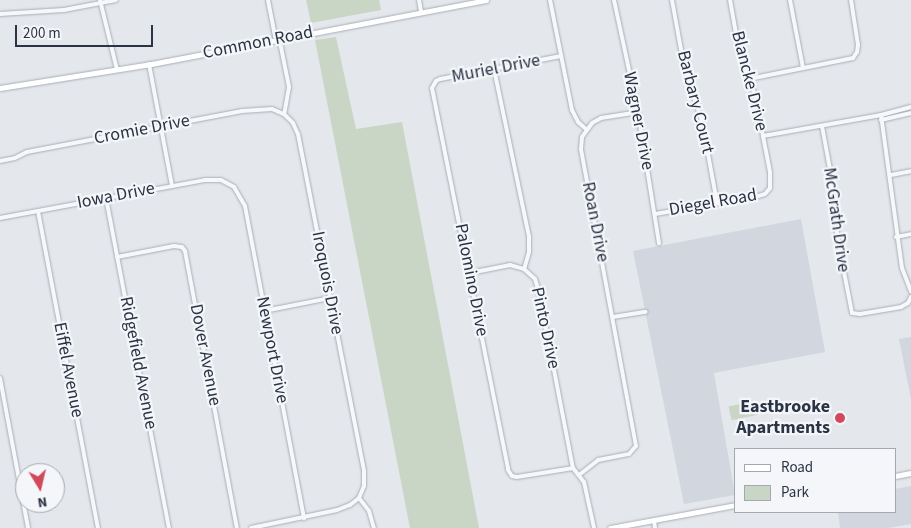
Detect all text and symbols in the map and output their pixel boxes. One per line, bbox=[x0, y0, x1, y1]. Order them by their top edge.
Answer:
scale bar bbox=[18, 15, 155, 47]
street label: Common Road bbox=[201, 22, 315, 64]
text: 200 m bbox=[23, 23, 61, 44]
street label: Blancke Drive bbox=[726, 29, 772, 133]
street label: Barbary Court bbox=[672, 48, 718, 156]
street label: Muriel Drive bbox=[450, 50, 542, 88]
street label: Wagner Drive bbox=[618, 70, 658, 172]
street label: Cromie Drive bbox=[92, 110, 192, 150]
street label: McGrath Drive bbox=[818, 166, 854, 274]
street label: Iowa Drive bbox=[75, 178, 157, 214]
street label: Roan Drive bbox=[577, 180, 613, 264]
street label: Diegel Road bbox=[667, 185, 759, 221]
street label: Palomino Drive bbox=[449, 222, 493, 338]
street label: Iroquois Drive bbox=[306, 230, 348, 336]
street label: Pinto Drive bbox=[526, 285, 564, 371]
street label: Ridgefield Avenue bbox=[115, 295, 161, 431]
street label: Newport Drive bbox=[251, 295, 293, 405]
street label: Dover Avenue bbox=[185, 302, 225, 408]
street label: Eiffel Avenue bbox=[48, 320, 88, 420]
place label: Eastbrooke Apartments bbox=[736, 397, 830, 439]
marker: Eastbrooke Apartments bbox=[834, 412, 846, 424]
legend bbox=[734, 448, 896, 513]
text: Road bbox=[781, 457, 813, 478]
north arrow bbox=[15, 463, 65, 513]
text: Park bbox=[781, 482, 809, 503]
text: N bbox=[36, 491, 48, 512]

